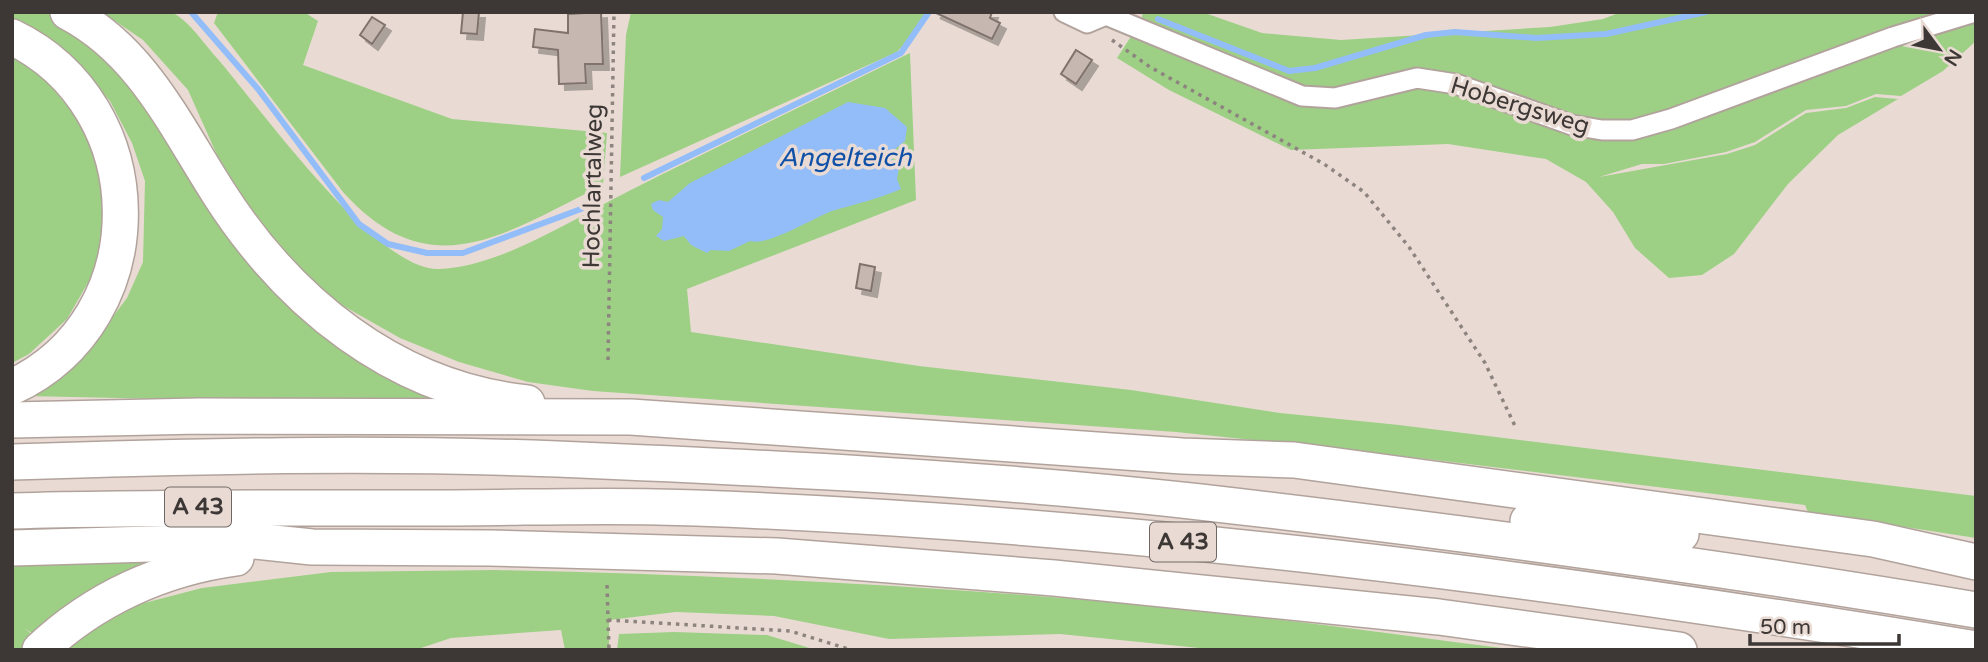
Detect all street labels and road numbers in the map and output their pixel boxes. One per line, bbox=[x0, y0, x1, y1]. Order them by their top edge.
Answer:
street label: Hobergsweg bbox=[1447, 71, 1593, 141]
street label: Hochlartalweg bbox=[577, 103, 609, 269]
road number: A 43 bbox=[165, 488, 231, 526]
road number: A 43 bbox=[1150, 522, 1216, 562]

